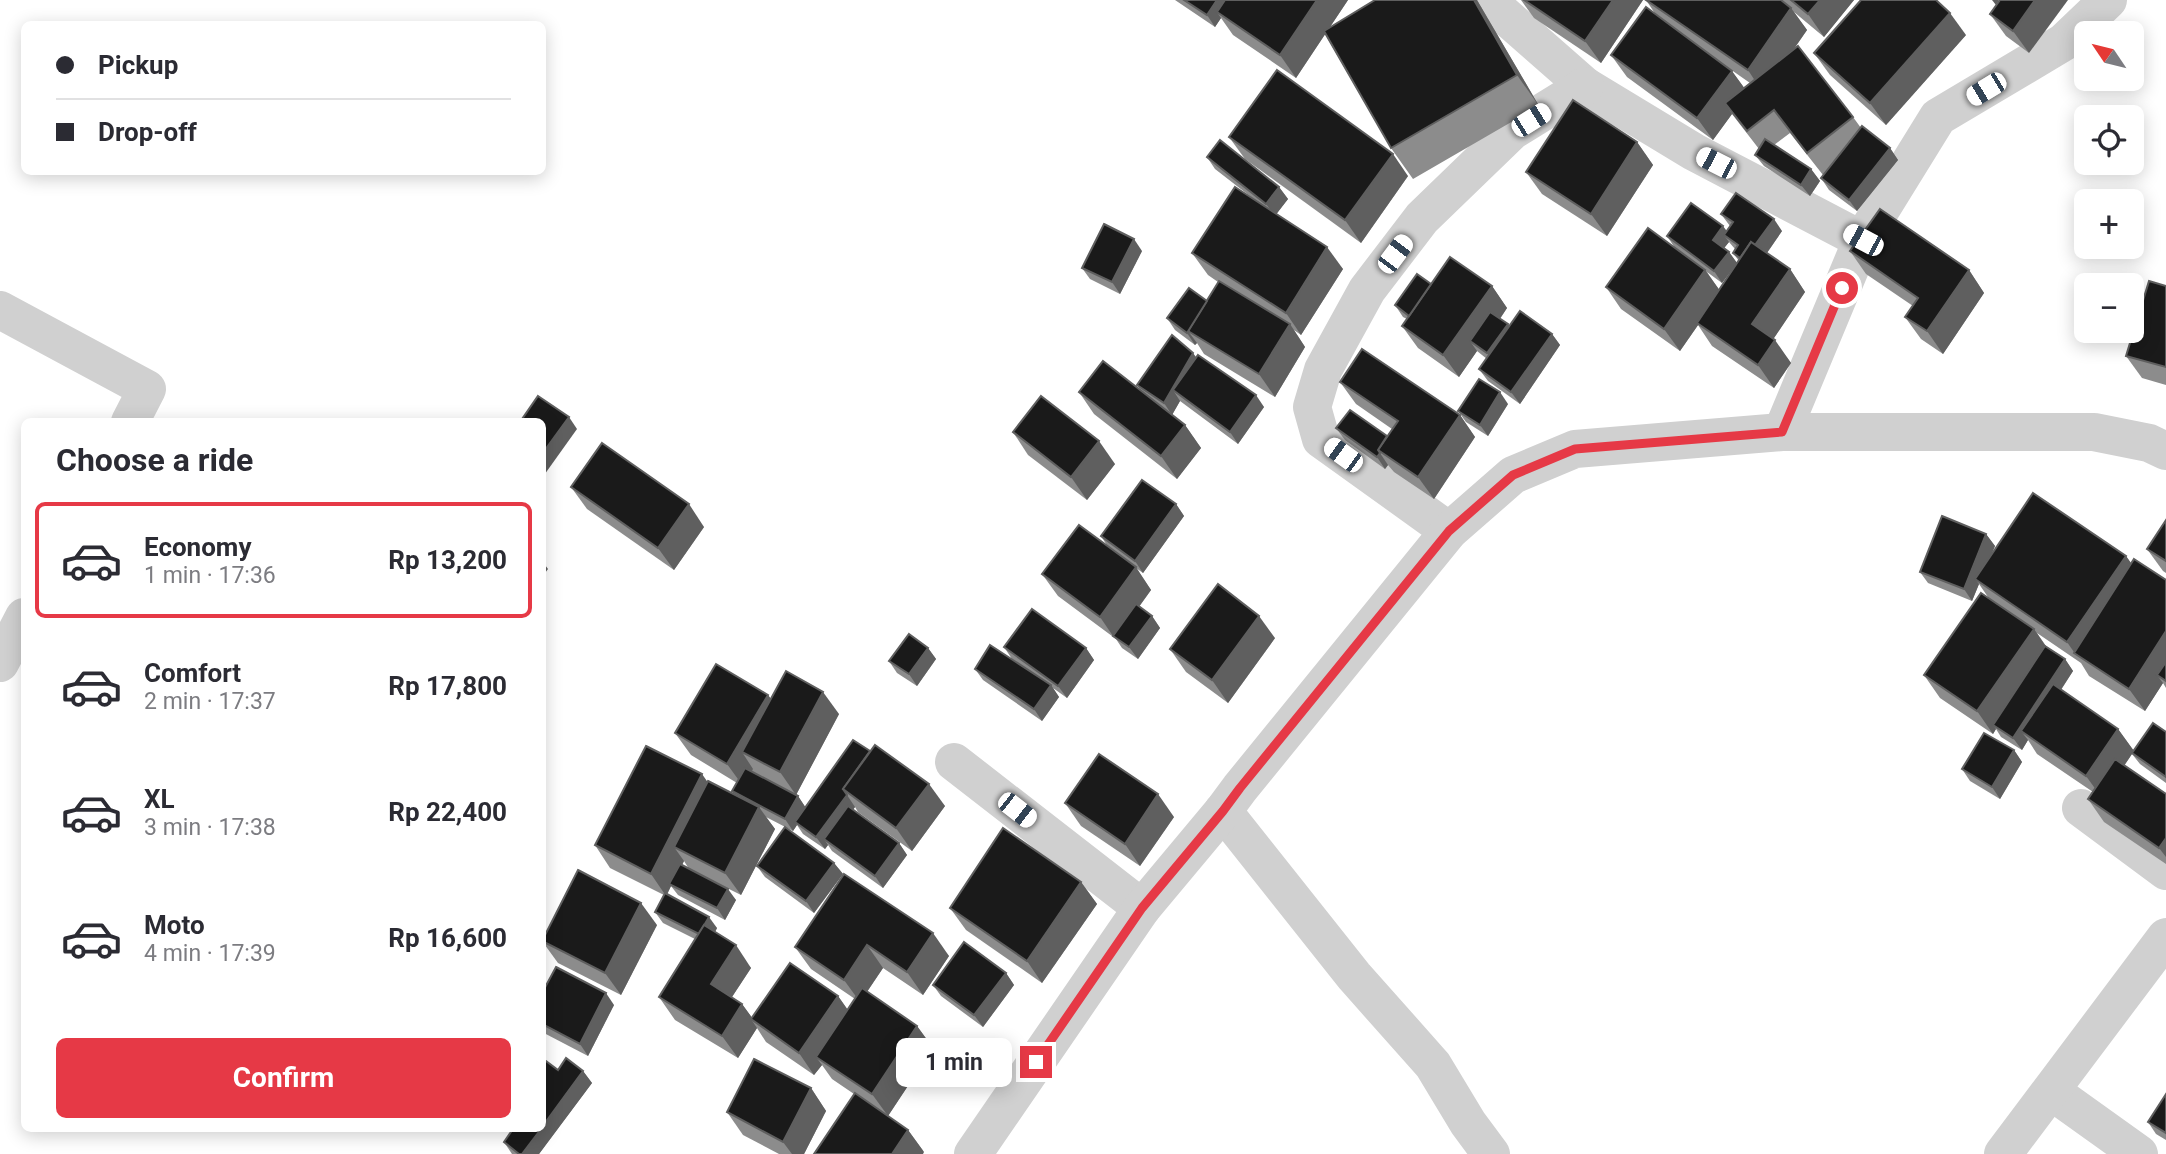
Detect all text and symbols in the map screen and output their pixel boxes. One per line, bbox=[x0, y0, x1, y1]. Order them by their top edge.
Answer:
north arrow bbox=[2074, 21, 2144, 91]
map controls bbox=[2074, 21, 2144, 343]
text: Pickup bbox=[98, 50, 178, 80]
car bbox=[1963, 69, 2010, 109]
car bbox=[1508, 100, 1555, 140]
button: locate bbox=[2074, 105, 2144, 175]
text: Drop-off bbox=[98, 117, 197, 147]
car bbox=[1693, 144, 1740, 182]
button: + bbox=[2074, 189, 2144, 259]
car bbox=[1840, 221, 1887, 259]
car bbox=[1374, 231, 1417, 277]
route start bbox=[1826, 272, 1858, 304]
button: − bbox=[2074, 273, 2144, 343]
car bbox=[1320, 434, 1367, 476]
text: Choose a ride bbox=[56, 441, 253, 479]
icon: car bbox=[60, 529, 123, 592]
text: Economy bbox=[144, 532, 251, 562]
text: Rp 13,200 bbox=[388, 545, 507, 575]
text: 1 min · 17:36 bbox=[144, 562, 276, 589]
icon: car bbox=[60, 655, 123, 718]
text: Comfort bbox=[144, 658, 241, 688]
text: Rp 17,800 bbox=[388, 671, 507, 701]
text: 2 min · 17:37 bbox=[144, 688, 276, 715]
icon: car bbox=[60, 781, 123, 844]
text: XL bbox=[144, 784, 175, 814]
car bbox=[994, 789, 1041, 831]
text: Rp 22,400 bbox=[388, 797, 507, 827]
text: 3 min · 17:38 bbox=[144, 814, 276, 841]
icon: car bbox=[60, 907, 123, 970]
text: Moto bbox=[144, 910, 205, 940]
text: Rp 16,600 bbox=[388, 923, 507, 953]
text: 4 min · 17:39 bbox=[144, 940, 276, 967]
button: Confirm bbox=[56, 1038, 511, 1118]
callout: 1 min bbox=[896, 1038, 1012, 1086]
route end bbox=[1020, 1046, 1052, 1078]
text: 1 min bbox=[925, 1049, 983, 1076]

